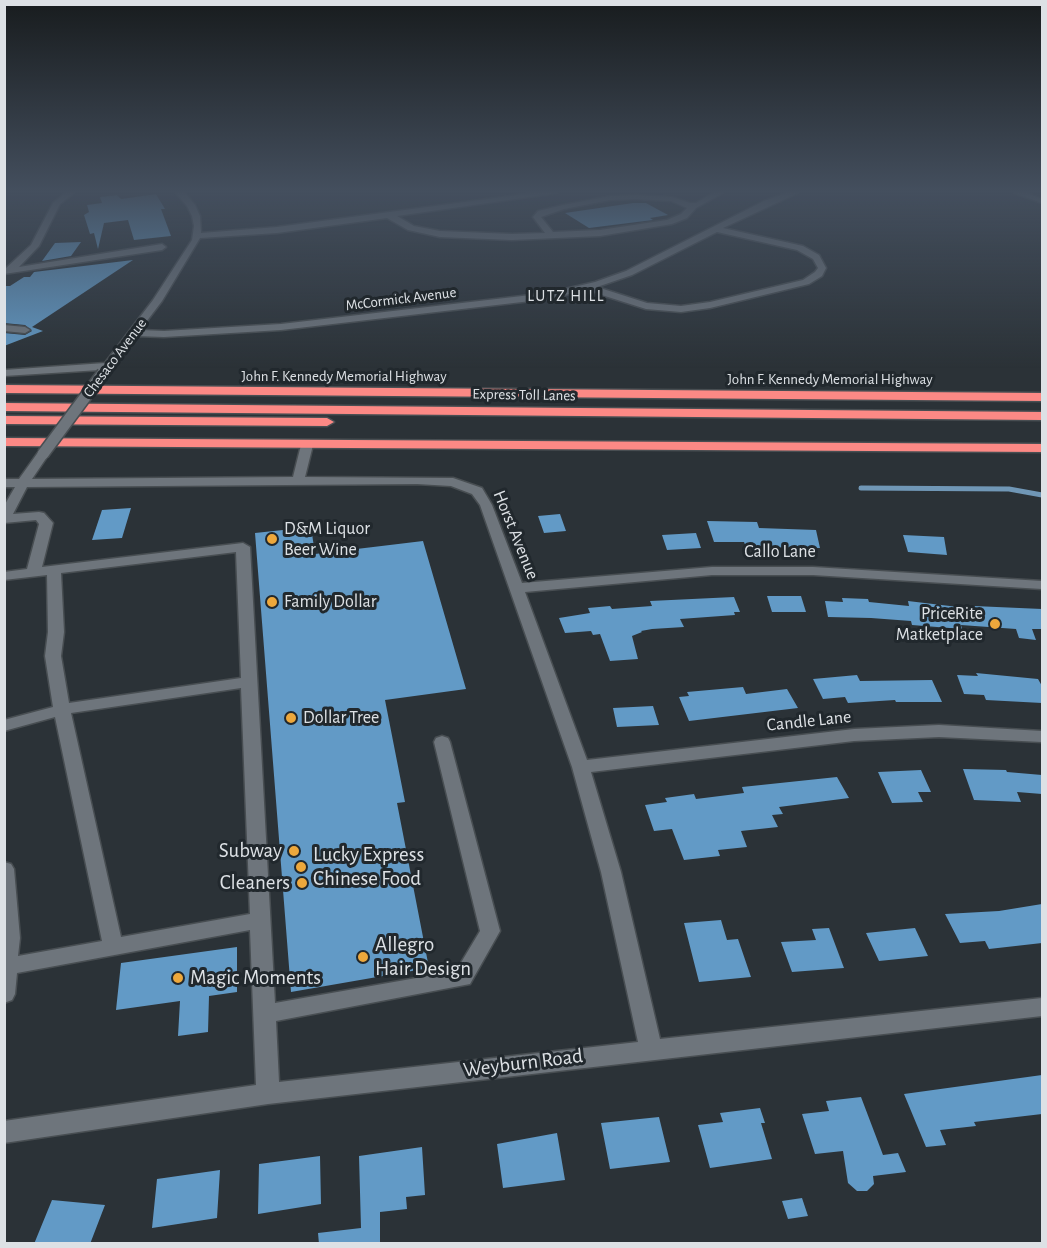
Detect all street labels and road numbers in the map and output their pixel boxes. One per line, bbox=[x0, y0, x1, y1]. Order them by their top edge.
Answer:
street label: McCormick Avenue bbox=[345, 283, 457, 315]
street label: Chesaco Avenue bbox=[79, 315, 151, 401]
street label: John F. Kennedy Memorial Highway bbox=[241, 367, 447, 385]
street label: John F. Kennedy Memorial Highway bbox=[727, 370, 933, 388]
street label: Express Toll Lanes bbox=[472, 385, 576, 405]
street label: Horst Avenue bbox=[488, 487, 544, 583]
street label: Callo Lane bbox=[744, 541, 816, 563]
street label: Candle Lane bbox=[766, 706, 852, 736]
street label: Weyburn Road bbox=[462, 1043, 584, 1083]

